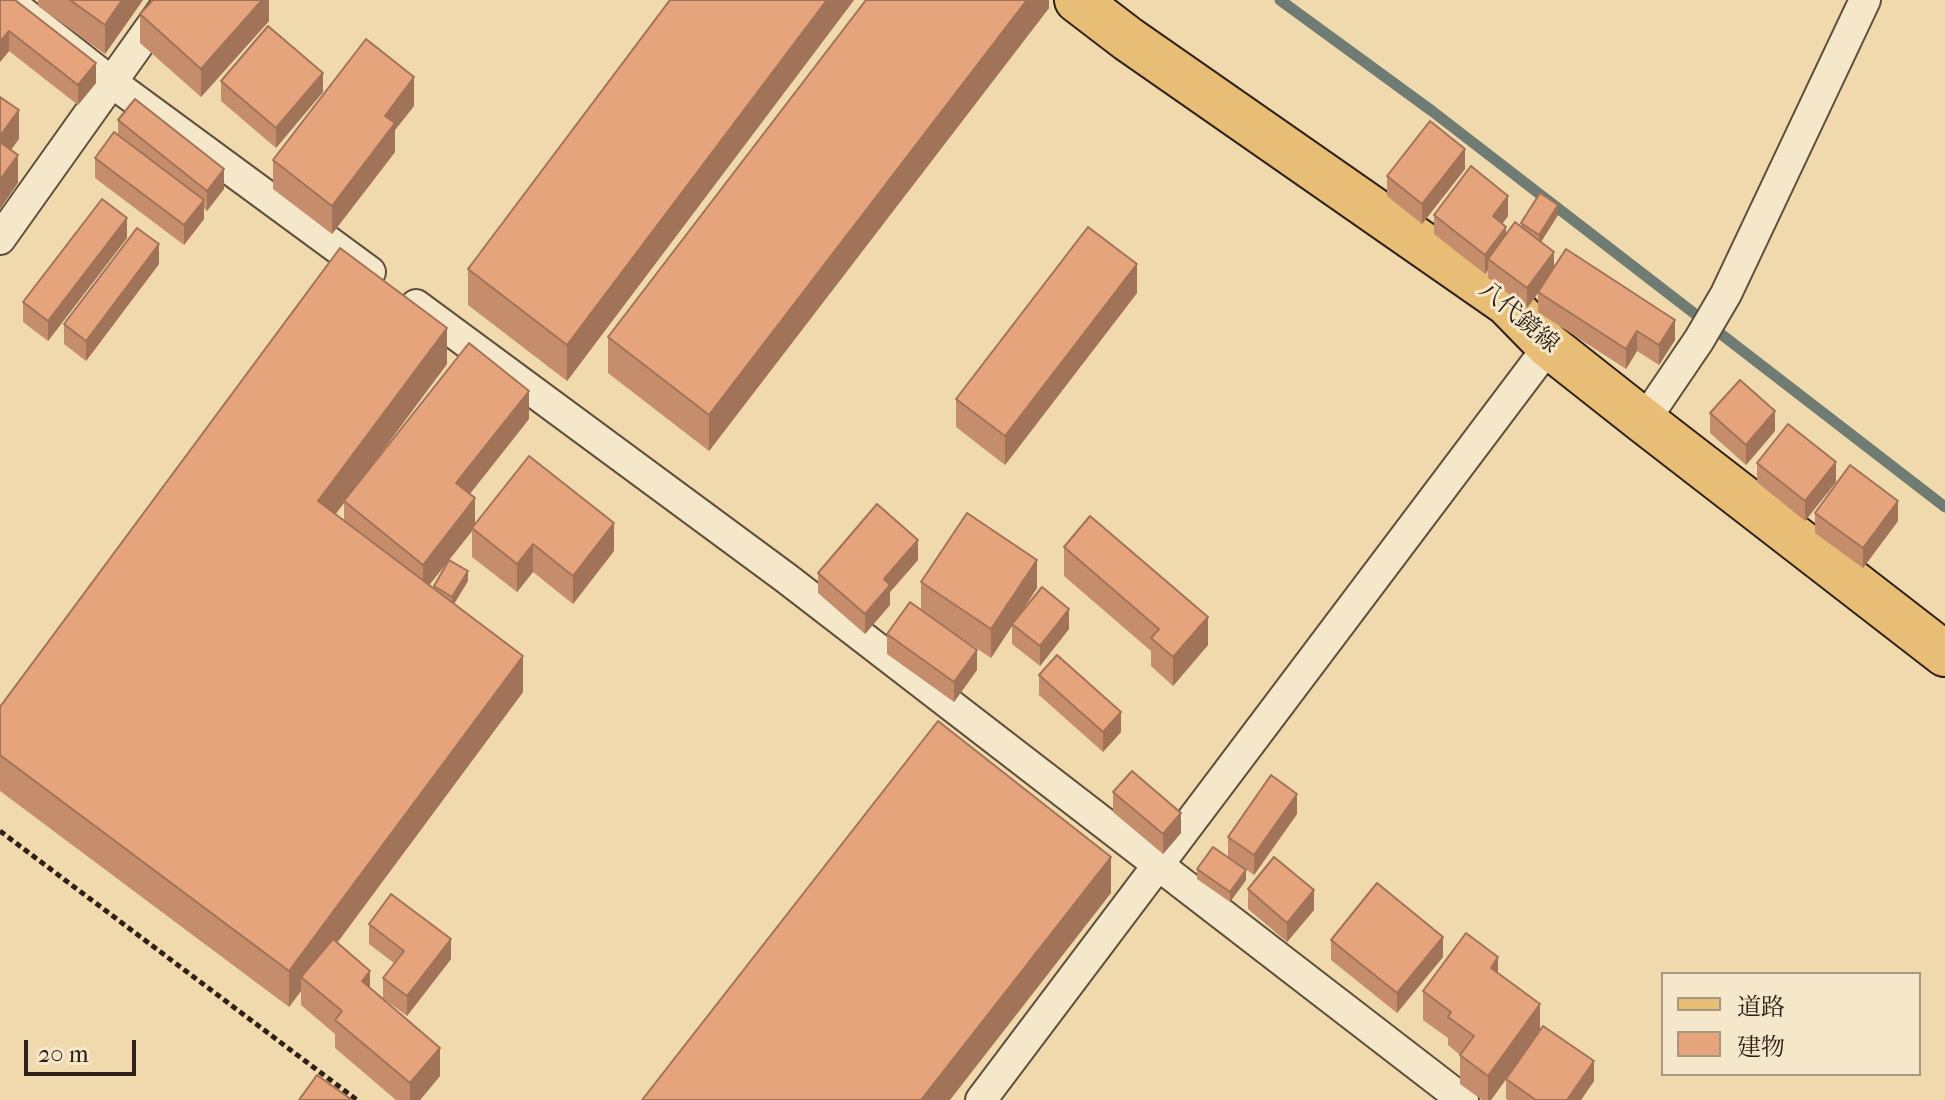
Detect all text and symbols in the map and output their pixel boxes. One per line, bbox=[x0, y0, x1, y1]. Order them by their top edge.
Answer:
street label: 八代鏡線 bbox=[1472, 276, 1564, 360]
legend bbox=[1661, 972, 1921, 1076]
text: 道路 bbox=[1737, 993, 1785, 1021]
scale bar bbox=[28, 1024, 140, 1074]
text: 建物 bbox=[1737, 1033, 1785, 1061]
text: 20 m bbox=[38, 1040, 89, 1068]

